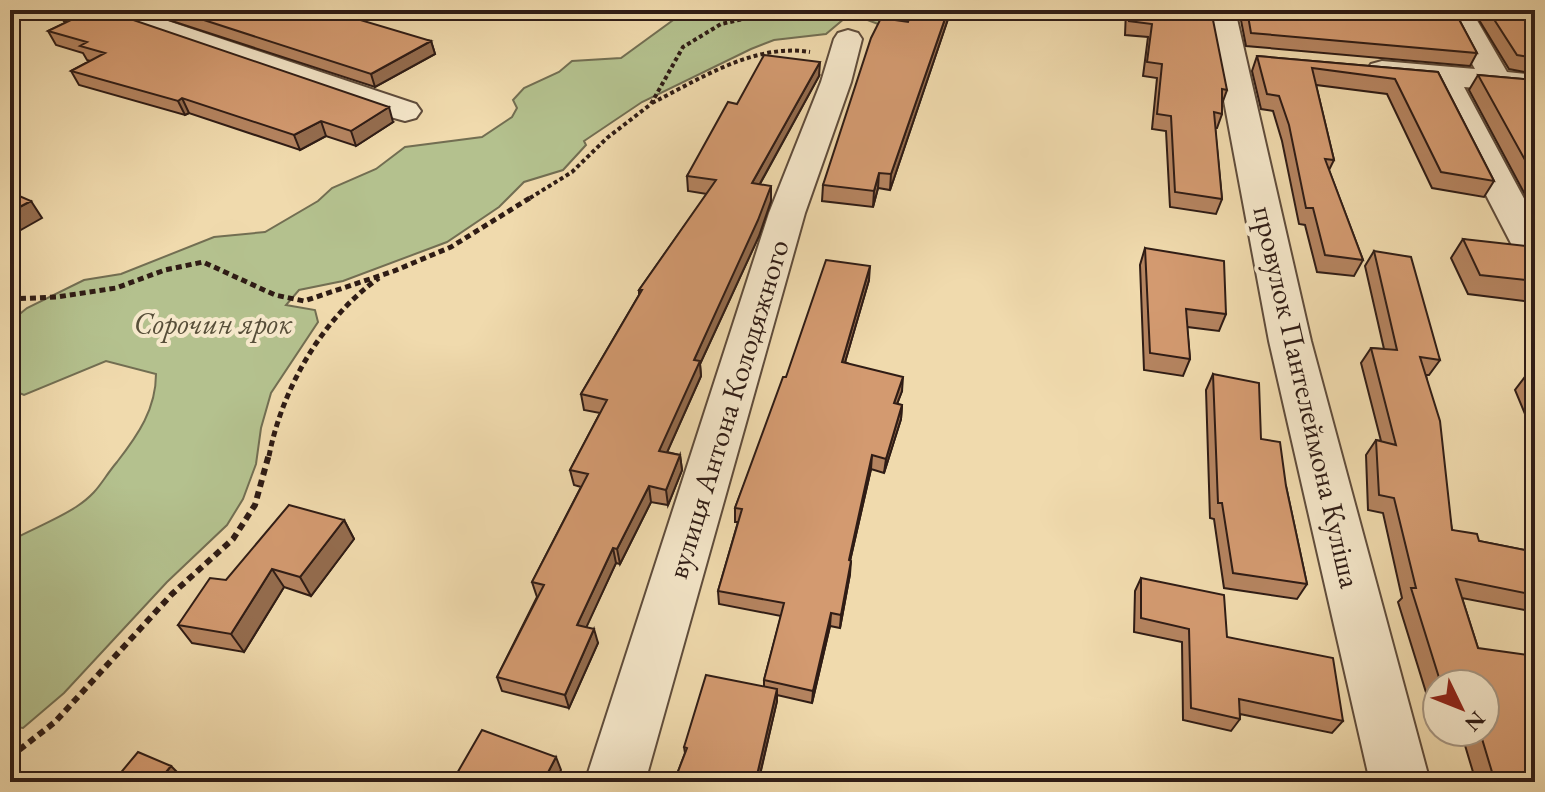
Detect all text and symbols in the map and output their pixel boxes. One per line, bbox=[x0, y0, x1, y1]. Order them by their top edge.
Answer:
street label: провулок Пантелеймона Куліша bbox=[1245, 202, 1370, 592]
street label: вулиця Антона Колодяжного bbox=[657, 234, 798, 583]
park label: Сорочин ярок bbox=[134, 304, 293, 343]
north arrow bbox=[1421, 668, 1501, 748]
text: N bbox=[1458, 705, 1492, 738]

